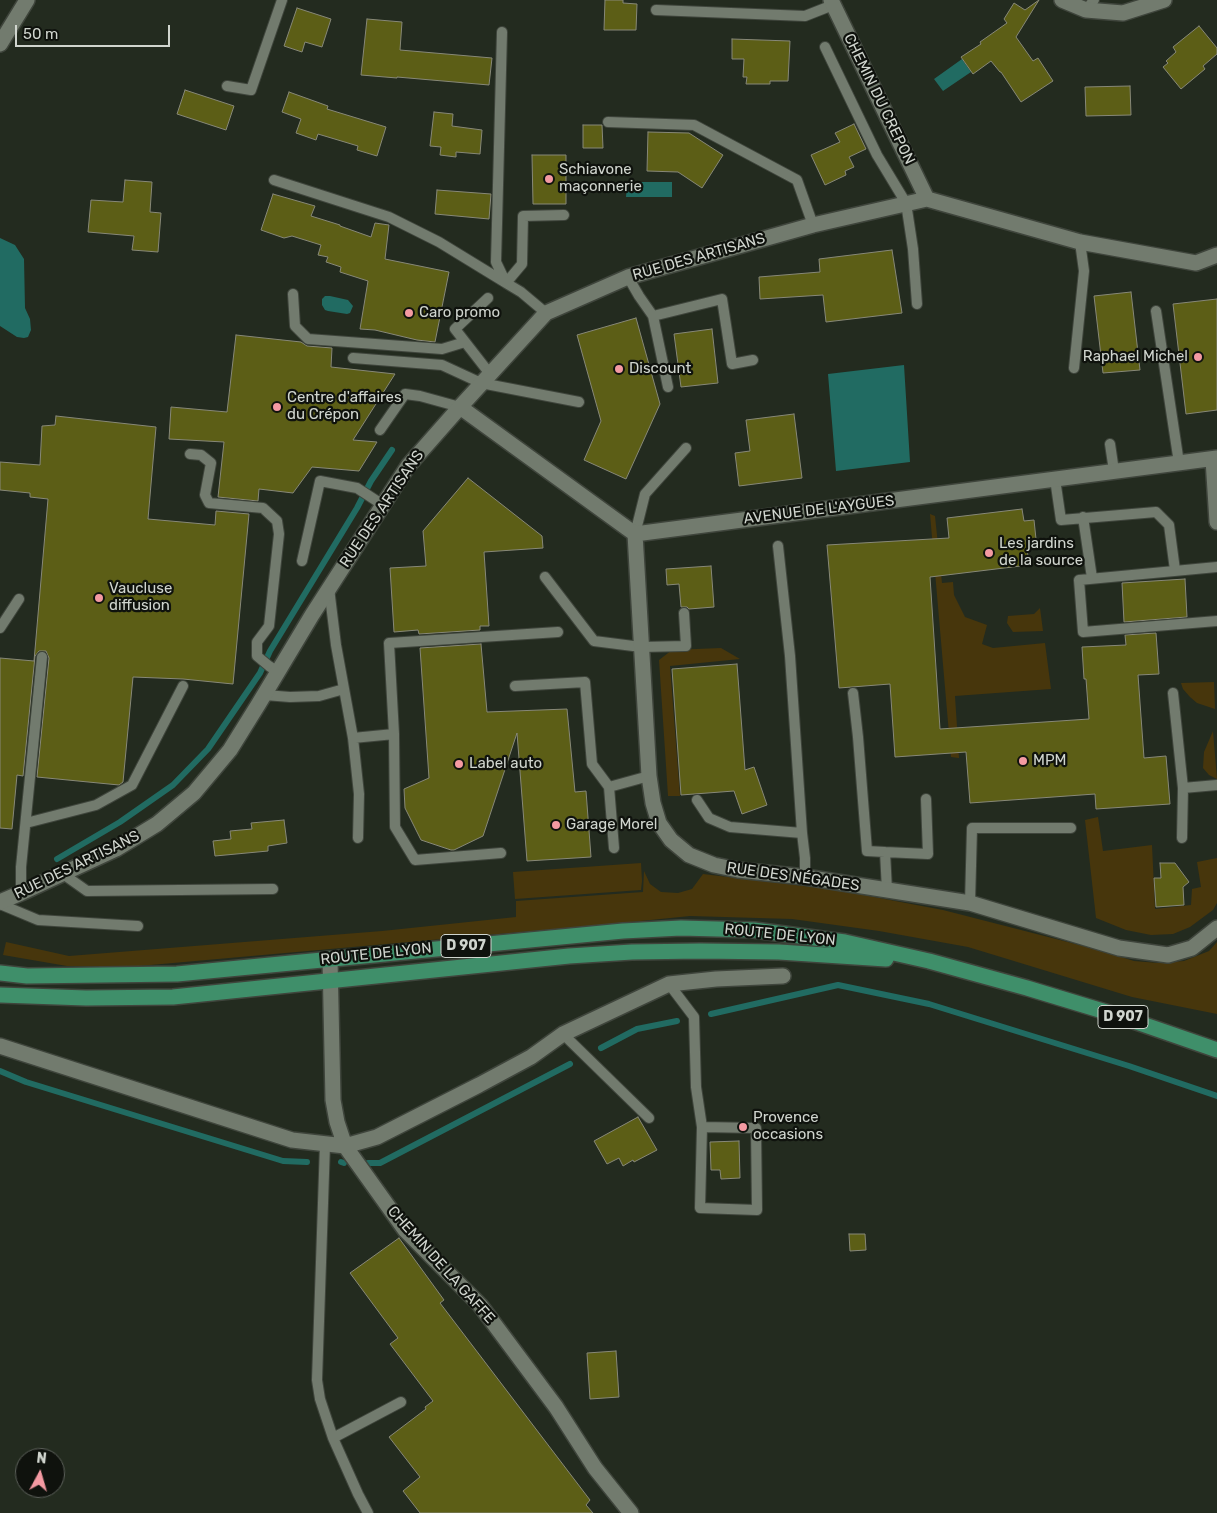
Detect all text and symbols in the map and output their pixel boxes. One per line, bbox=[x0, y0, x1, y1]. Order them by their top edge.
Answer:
scale bar bbox=[18, 15, 172, 47]
text: 50 m bbox=[23, 25, 58, 43]
street label: CHEMIN DU CREPON bbox=[839, 31, 919, 167]
place label: Schiavone maçonnerie bbox=[559, 161, 642, 196]
marker: Schiavone maçonnerie bbox=[543, 173, 555, 185]
street label: RUE DES ARTISANS bbox=[631, 229, 767, 285]
place label: Caro promo bbox=[419, 304, 500, 322]
marker: Caro promo bbox=[403, 307, 415, 319]
place label: Raphael Michel bbox=[1083, 348, 1188, 366]
marker: Raphael Michel bbox=[1192, 351, 1204, 363]
place label: Discount bbox=[629, 360, 691, 378]
marker: Discount bbox=[613, 363, 625, 375]
place label: Centre d'affaires du Crépon bbox=[287, 389, 402, 424]
marker: Centre d'affaires du Crépon bbox=[271, 401, 283, 413]
street label: RUE DES ARTISANS bbox=[336, 447, 428, 571]
street label: AVENUE DE L'AYGUES bbox=[743, 492, 895, 528]
place label: Les jardins de la source bbox=[999, 535, 1083, 570]
marker: Les jardins de la source bbox=[983, 547, 995, 559]
place label: Vaucluse diffusion bbox=[109, 580, 172, 615]
marker: Vaucluse diffusion bbox=[93, 592, 105, 604]
place label: MPM bbox=[1033, 752, 1066, 770]
place label: Label auto bbox=[469, 755, 542, 773]
marker: MPM bbox=[1017, 755, 1029, 767]
marker: Label auto bbox=[453, 758, 465, 770]
place label: Garage Morel bbox=[566, 816, 658, 834]
marker: Garage Morel bbox=[550, 819, 562, 831]
street label: RUE DES ARTISANS bbox=[11, 827, 143, 903]
street label: RUE DES NÉGADES bbox=[726, 859, 860, 895]
street label: ROUTE DE LYON bbox=[724, 920, 836, 950]
road number: D 907 bbox=[441, 934, 491, 958]
street label: ROUTE DE LYON bbox=[320, 939, 432, 969]
road number: D 907 bbox=[1098, 1006, 1148, 1028]
place label: Provence occasions bbox=[753, 1109, 823, 1144]
marker: Provence occasions bbox=[737, 1121, 749, 1133]
street label: CHEMIN DE LA GAFFE bbox=[384, 1203, 498, 1327]
north arrow bbox=[15, 1448, 65, 1498]
text: N bbox=[36, 1450, 47, 1468]

